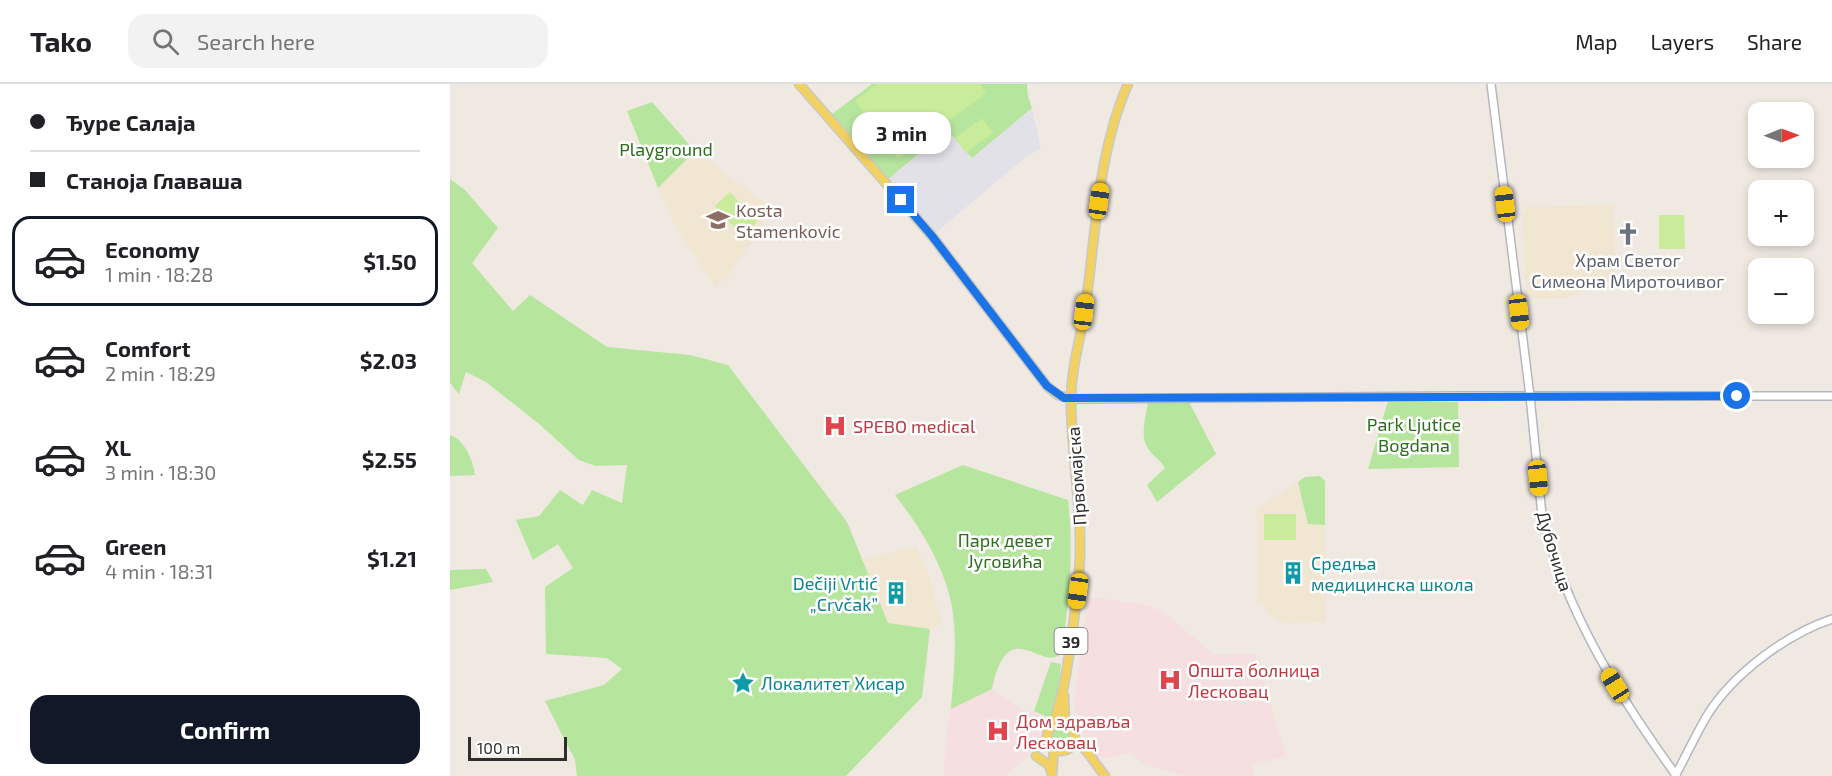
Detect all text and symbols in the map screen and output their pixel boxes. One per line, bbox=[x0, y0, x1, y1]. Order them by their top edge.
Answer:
search box bbox=[128, 14, 548, 68]
text: Tako bbox=[30, 24, 92, 58]
icon: search bbox=[149, 25, 182, 58]
text: Search here bbox=[197, 28, 315, 54]
text: Map bbox=[1575, 29, 1617, 54]
text: Layers bbox=[1650, 29, 1714, 54]
text: Share bbox=[1747, 29, 1802, 54]
north arrow bbox=[1748, 102, 1814, 168]
map controls bbox=[1748, 102, 1814, 324]
text: Ђуре Салаја bbox=[66, 109, 196, 135]
callout: 3 min bbox=[852, 113, 950, 155]
text: 3 min bbox=[876, 121, 927, 145]
park label: Playground bbox=[619, 138, 713, 160]
text: Станоја Главаша bbox=[66, 167, 243, 193]
button: + bbox=[1748, 180, 1814, 246]
car bbox=[1088, 182, 1110, 220]
car bbox=[1494, 185, 1516, 223]
route end bbox=[887, 186, 914, 213]
place label: Kosta Stamenkovic bbox=[736, 199, 841, 242]
school or university icon: Kosta Stamenkovic bbox=[705, 207, 731, 233]
church icon: Храм Светог Симеона Мироточивог bbox=[1615, 221, 1641, 247]
icon: car bbox=[33, 234, 87, 288]
text: Economy bbox=[105, 236, 200, 262]
text: $1.50 bbox=[363, 248, 417, 274]
place label: Храм Светог Симеона Мироточивог bbox=[1531, 249, 1725, 292]
button: − bbox=[1748, 258, 1814, 324]
text: 1 min · 18:28 bbox=[105, 262, 213, 286]
car bbox=[1073, 293, 1095, 331]
car bbox=[1508, 293, 1530, 331]
icon: car bbox=[33, 333, 87, 387]
text: Comfort bbox=[105, 335, 190, 361]
text: $2.03 bbox=[360, 347, 417, 373]
text: 2 min · 18:29 bbox=[105, 361, 216, 385]
route start bbox=[1723, 382, 1750, 409]
hospital icon: SPEBO medical bbox=[822, 413, 848, 439]
park label: Park Ljutice Bogdana bbox=[1367, 413, 1461, 456]
place label: SPEBO medical bbox=[853, 415, 976, 437]
street label: Првомајска bbox=[1062, 426, 1090, 526]
icon: car bbox=[33, 432, 87, 486]
text: XL bbox=[105, 434, 131, 460]
text: $2.55 bbox=[362, 446, 417, 472]
car bbox=[1527, 459, 1549, 497]
text: 3 min · 18:30 bbox=[105, 460, 216, 484]
street label: Дубочица bbox=[1532, 508, 1578, 594]
park label: Парк девет Југовића bbox=[958, 529, 1052, 572]
icon: car bbox=[33, 531, 87, 585]
text: Green bbox=[105, 533, 167, 559]
text: $1.21 bbox=[367, 545, 417, 571]
place label: Средња медицинска школа bbox=[1311, 552, 1474, 595]
text: 4 min · 18:31 bbox=[105, 559, 213, 583]
building icon: Средња медицинска школа bbox=[1280, 560, 1306, 586]
place label: Dečiji Vrtić „Crvčak” bbox=[793, 572, 878, 615]
car bbox=[1067, 572, 1089, 610]
building icon: Dečiji Vrtić „Crvčak” bbox=[883, 580, 909, 606]
road number: 39 bbox=[1054, 628, 1088, 654]
place label: Општа болница Лесковац bbox=[1188, 659, 1320, 702]
car bbox=[1598, 665, 1632, 705]
hospital icon: Општа болница Лесковац bbox=[1157, 667, 1183, 693]
place icon: Локалитет Хисар bbox=[730, 670, 756, 696]
place label: Локалитет Хисар bbox=[761, 672, 905, 694]
button: Confirm bbox=[30, 695, 420, 764]
place label: Дом здравља Лесковац bbox=[1016, 710, 1130, 753]
hospital icon: Дом здравља Лесковац bbox=[985, 718, 1011, 744]
scale bar bbox=[468, 734, 567, 762]
text: 100 m bbox=[477, 738, 520, 757]

